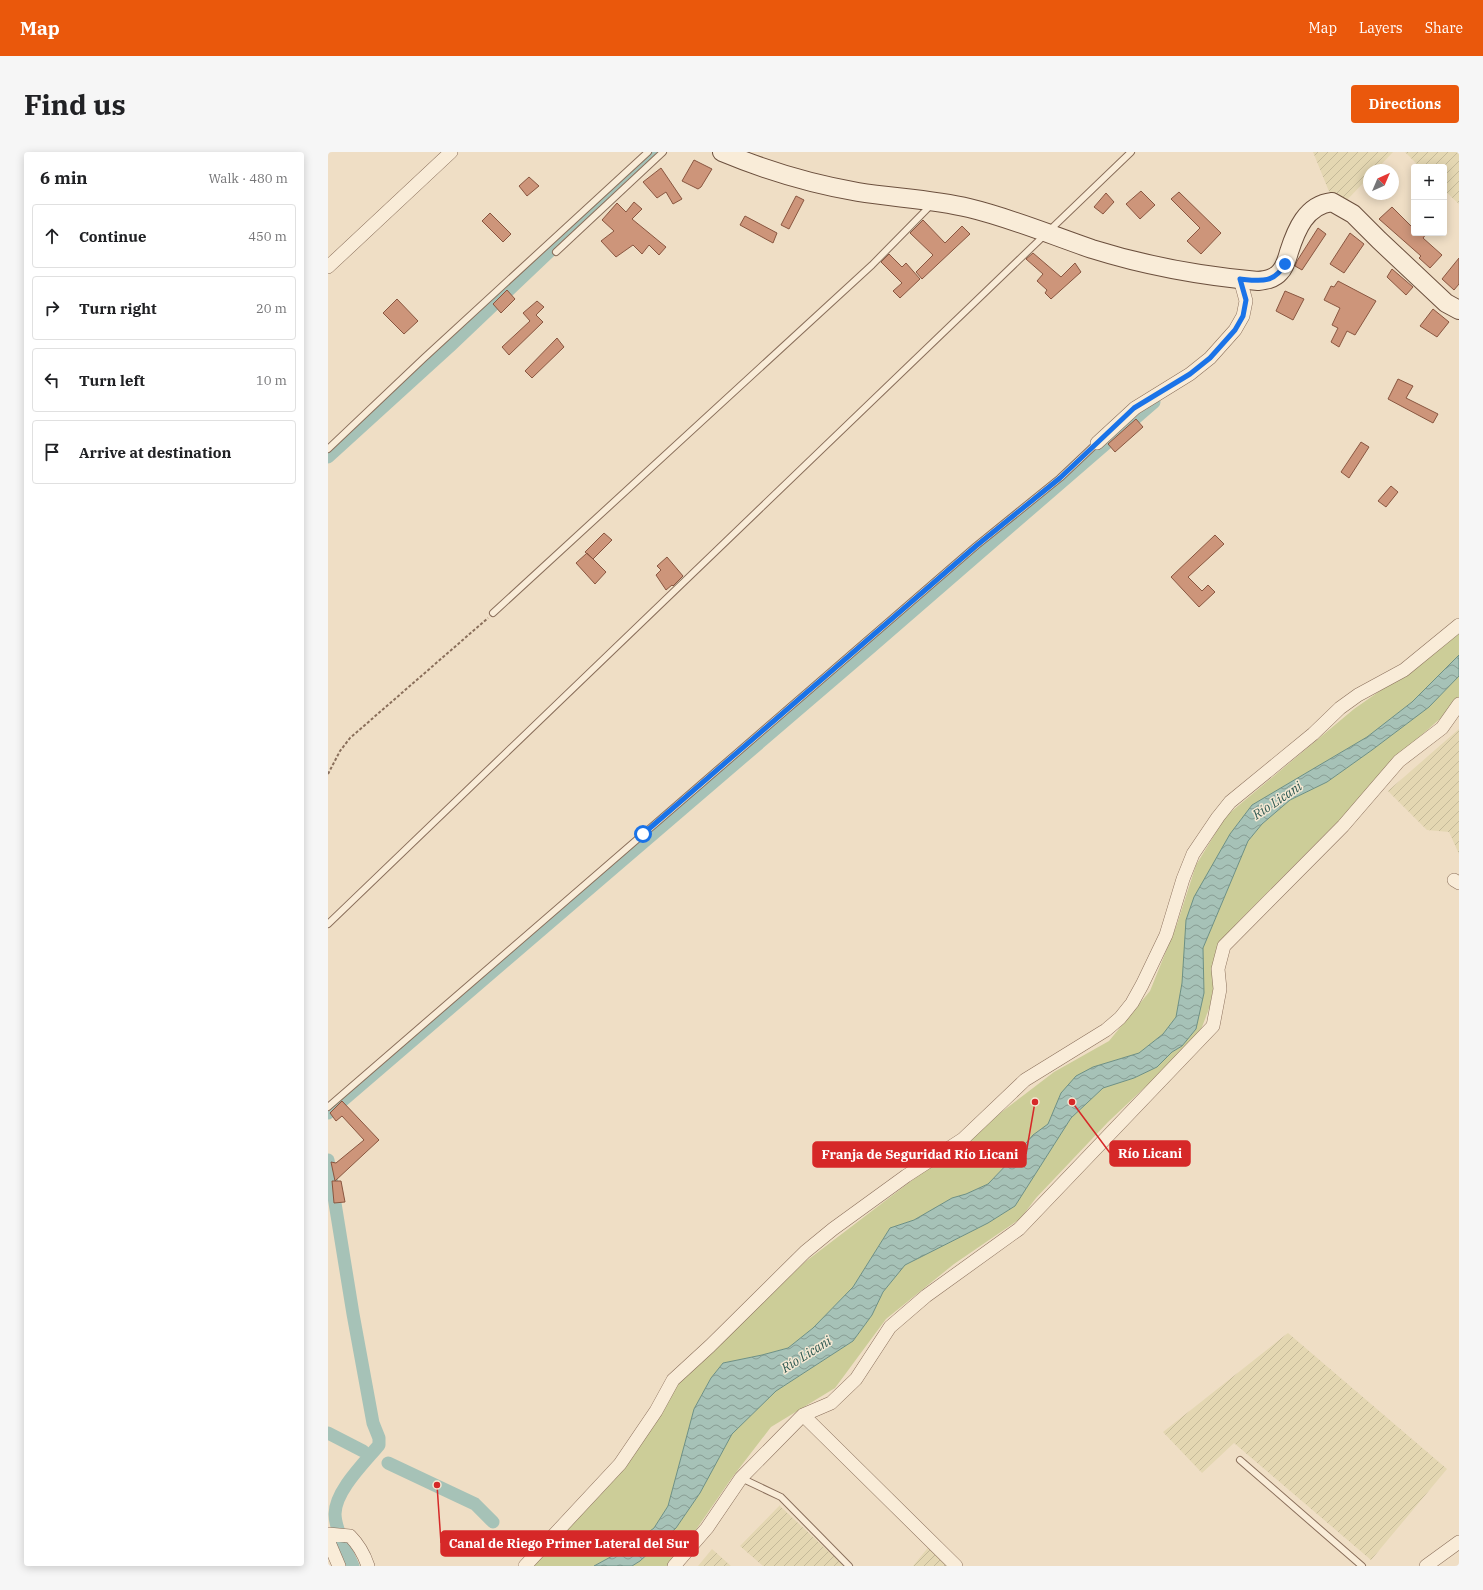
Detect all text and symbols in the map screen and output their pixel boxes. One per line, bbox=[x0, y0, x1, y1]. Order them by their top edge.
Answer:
text: Map bbox=[20, 16, 60, 40]
text: Map bbox=[1309, 19, 1337, 37]
text: Layers bbox=[1359, 19, 1403, 37]
text: Share bbox=[1425, 19, 1463, 37]
button: Directions bbox=[1351, 85, 1459, 123]
text: Find us bbox=[24, 86, 126, 123]
north arrow bbox=[1363, 164, 1399, 200]
map controls bbox=[1411, 164, 1447, 236]
button: + bbox=[1411, 164, 1447, 200]
text: 6 min bbox=[40, 167, 88, 189]
text: Walk · 480 m bbox=[209, 170, 288, 187]
button: − bbox=[1411, 200, 1447, 236]
icon: ahead bbox=[41, 225, 63, 247]
text: Continue bbox=[79, 227, 146, 246]
text: 450 m bbox=[248, 228, 287, 245]
route end bbox=[1276, 255, 1294, 273]
icon: right bbox=[41, 297, 63, 319]
text: Turn right bbox=[79, 299, 157, 318]
text: 20 m bbox=[256, 300, 287, 317]
icon: left bbox=[41, 369, 63, 391]
text: Turn left bbox=[79, 371, 145, 390]
text: 10 m bbox=[256, 372, 287, 389]
icon: arrive bbox=[41, 441, 63, 463]
text: Arrive at destination bbox=[79, 443, 231, 462]
water label: Río Licani bbox=[1248, 778, 1305, 824]
route start bbox=[634, 825, 652, 843]
callout: Río Licani bbox=[1110, 1141, 1190, 1166]
callout: Franja de Seguridad Río Licani bbox=[813, 1142, 1026, 1167]
text: Río Licani bbox=[1118, 1145, 1183, 1162]
text: Franja de Seguridad Río Licani bbox=[822, 1146, 1019, 1163]
water label: Río Licani bbox=[777, 1332, 835, 1377]
callout: Canal de Riego Primer Lateral del Sur bbox=[441, 1531, 698, 1556]
text: Canal de Riego Primer Lateral del Sur bbox=[449, 1535, 690, 1552]

